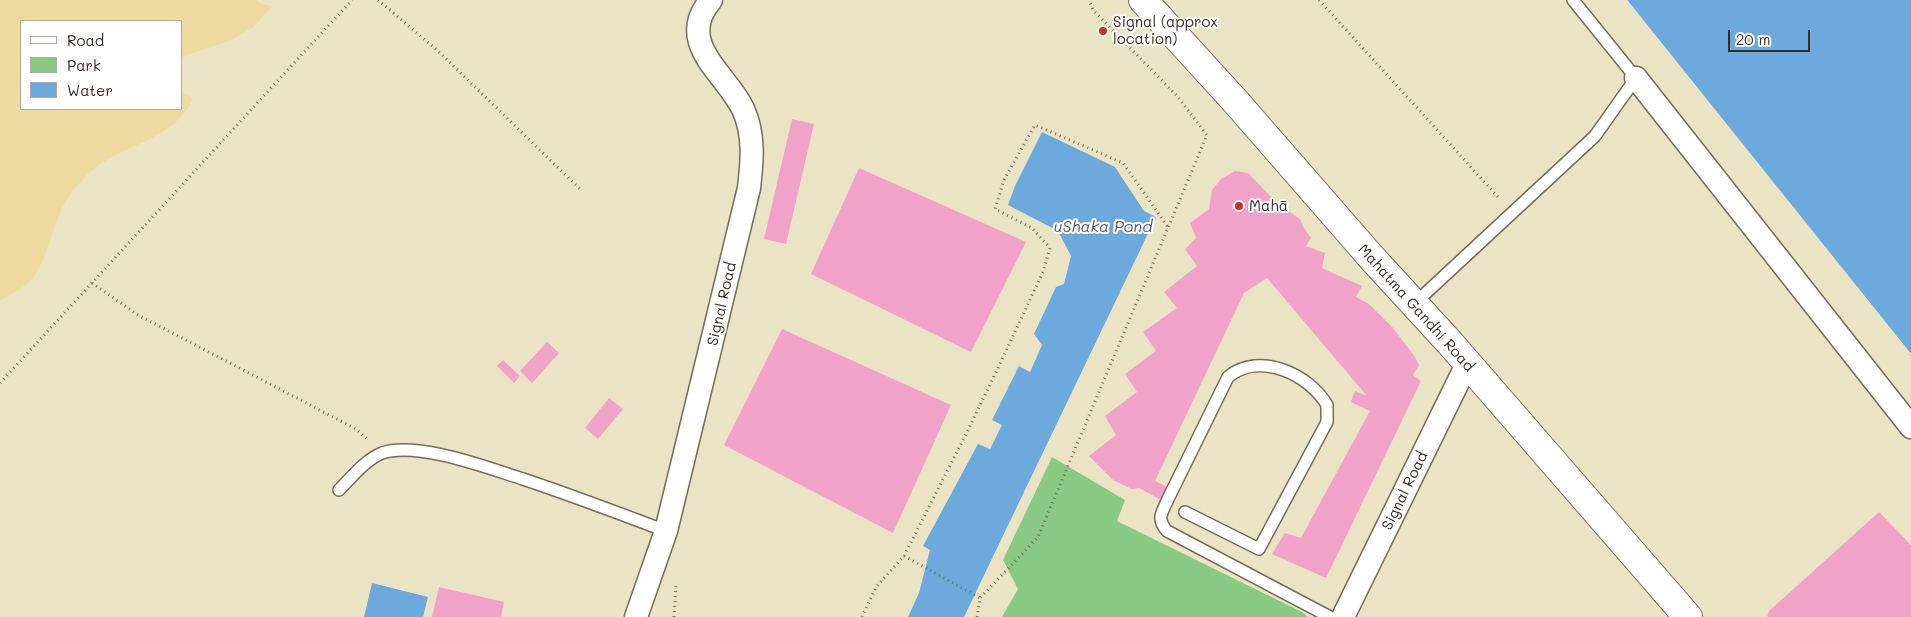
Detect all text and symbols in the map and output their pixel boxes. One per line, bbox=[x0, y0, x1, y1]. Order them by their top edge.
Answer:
place label: Signal (approx location) bbox=[1113, 13, 1218, 48]
legend bbox=[20, 20, 182, 110]
scale bar bbox=[1731, 20, 1814, 52]
marker: Signal (approx location) bbox=[1097, 25, 1109, 37]
text: 20 m bbox=[1736, 29, 1770, 49]
text: Road bbox=[67, 30, 104, 50]
text: Park bbox=[67, 55, 101, 75]
text: Water bbox=[67, 80, 113, 100]
place label: Mahā bbox=[1249, 197, 1288, 215]
marker: Mahā bbox=[1233, 200, 1245, 212]
water label: uShaka Pond bbox=[1054, 217, 1152, 237]
street label: Mahatma Gandhi Road bbox=[1354, 241, 1478, 375]
street label: Signal Road bbox=[704, 260, 740, 348]
street label: Signal Road bbox=[1378, 449, 1432, 533]

